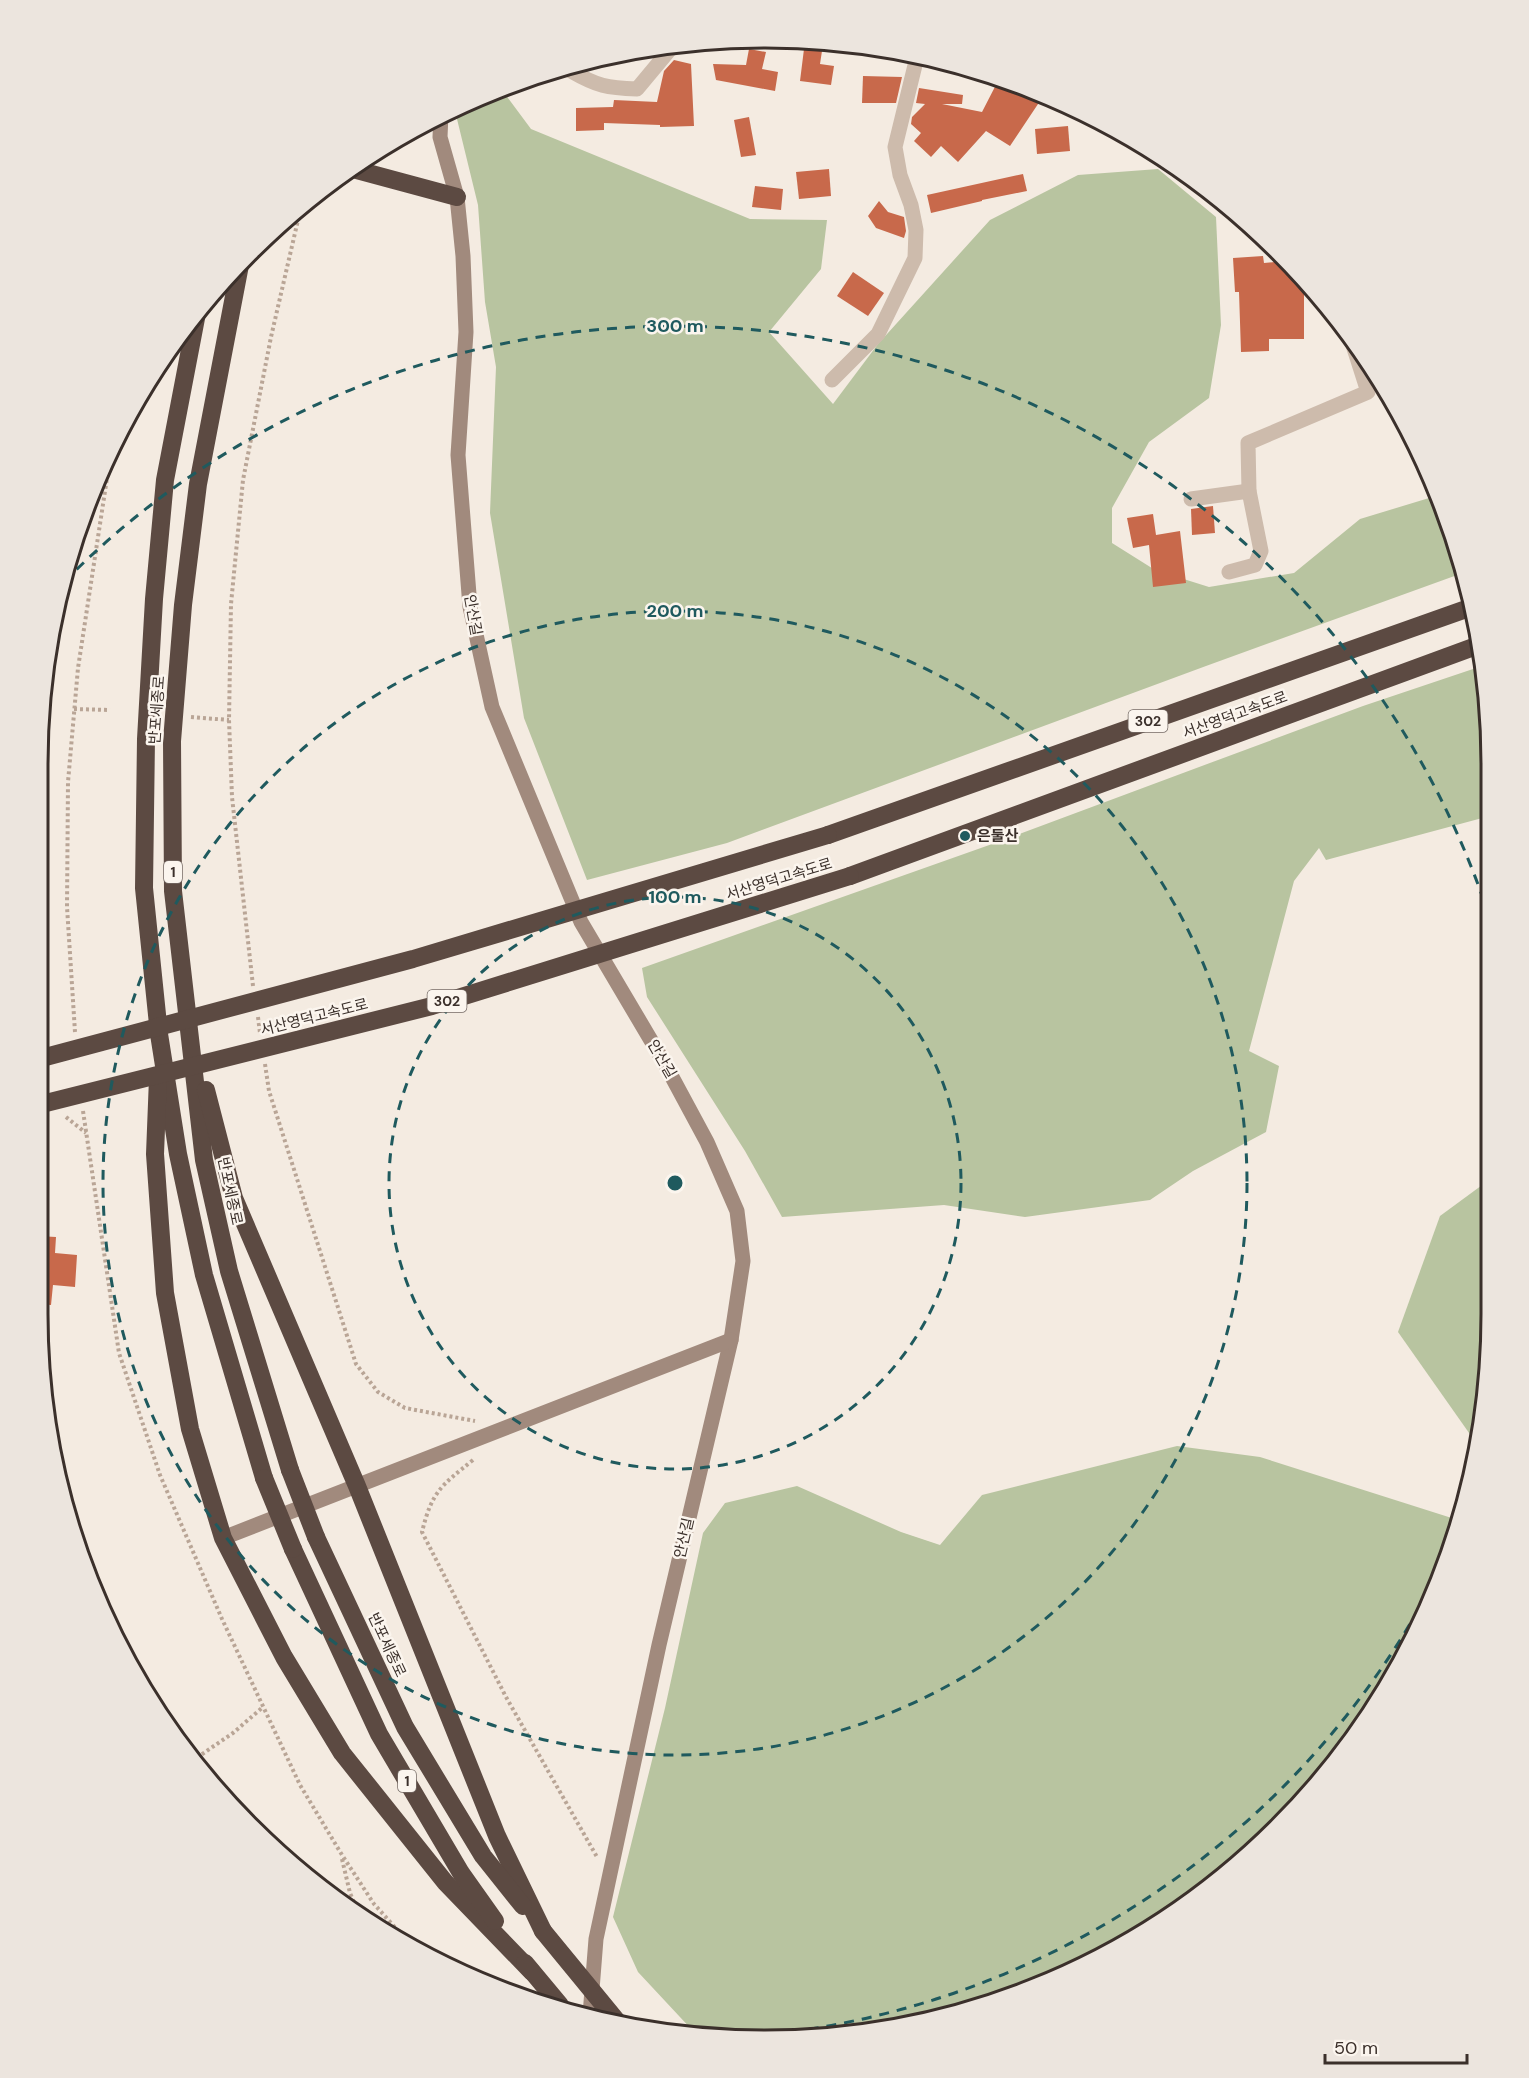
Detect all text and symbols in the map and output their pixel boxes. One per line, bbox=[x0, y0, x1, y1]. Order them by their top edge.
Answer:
text: 300 m bbox=[646, 314, 704, 338]
street label: 안산길 bbox=[460, 593, 486, 637]
text: 200 m bbox=[647, 599, 703, 623]
street label: 반포세종로 bbox=[145, 675, 169, 745]
street label: 서산영덕고속도로 bbox=[1180, 687, 1290, 743]
road number: 302 bbox=[1128, 710, 1168, 732]
place label: 은둘산 bbox=[977, 826, 1019, 846]
marker: 은둘산 bbox=[958, 829, 972, 843]
street label: 서산영덕고속도로 bbox=[723, 853, 835, 905]
road number: 1 bbox=[164, 861, 182, 883]
text: 100 m bbox=[648, 885, 702, 909]
road number: 302 bbox=[428, 990, 466, 1012]
street label: 서산영덕고속도로 bbox=[258, 994, 370, 1040]
street label: 안산길 bbox=[643, 1036, 681, 1082]
street label: 반포세종로 bbox=[213, 1155, 247, 1227]
centre of rings bbox=[665, 1173, 685, 1193]
street label: 안산길 bbox=[670, 1516, 698, 1560]
street label: 반포세종로 bbox=[363, 1609, 411, 1681]
road number: 1 bbox=[398, 1770, 416, 1792]
scale bar bbox=[1325, 2027, 1468, 2065]
text: 50 m bbox=[1334, 2036, 1378, 2060]

